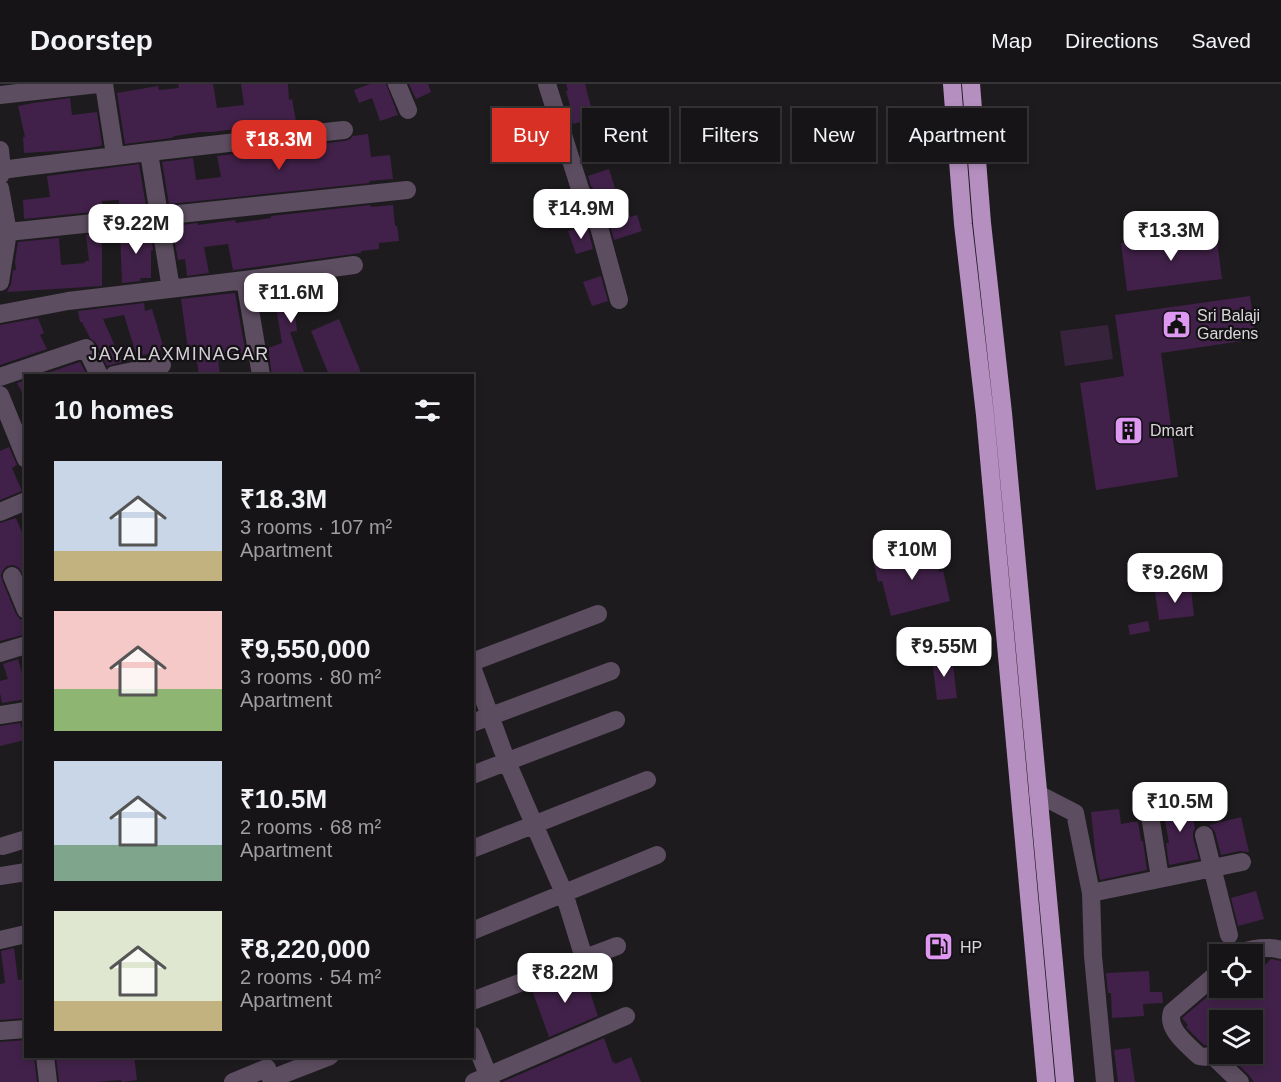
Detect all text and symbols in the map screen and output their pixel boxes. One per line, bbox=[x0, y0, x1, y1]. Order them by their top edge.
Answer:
text: Doorstep bbox=[30, 25, 153, 56]
text: Map bbox=[991, 29, 1032, 52]
text: Directions bbox=[1065, 29, 1158, 52]
text: Saved bbox=[1191, 29, 1251, 52]
chip: Buy bbox=[492, 108, 570, 162]
chip: Rent bbox=[582, 108, 669, 162]
chip: Filters bbox=[681, 108, 780, 162]
chip: New bbox=[792, 108, 876, 162]
chip: Apartment bbox=[888, 108, 1027, 162]
pin: ₹18.3M bbox=[230, 120, 328, 171]
text: ₹18.3M bbox=[245, 128, 313, 150]
pin: ₹14.9M bbox=[532, 189, 630, 240]
text: ₹14.9M bbox=[547, 197, 615, 219]
pin: ₹9.22M bbox=[87, 204, 185, 255]
pin: ₹13.3M bbox=[1122, 211, 1220, 262]
text: ₹9.22M bbox=[102, 212, 170, 234]
text: ₹13.3M bbox=[1137, 219, 1205, 241]
pin: ₹11.6M bbox=[242, 273, 340, 324]
text: ₹11.6M bbox=[258, 281, 324, 303]
place label: Sri Balaji Gardens bbox=[1197, 307, 1260, 342]
public building icon: Sri Balaji Gardens bbox=[1160, 308, 1192, 340]
district label: JAYALAXMINAGAR bbox=[88, 344, 270, 364]
icon: filters bbox=[411, 394, 444, 427]
text: 10 homes bbox=[54, 395, 174, 425]
building icon: Dmart bbox=[1113, 414, 1145, 446]
place label: Dmart bbox=[1150, 422, 1194, 439]
text: ₹18.3M bbox=[240, 484, 327, 514]
icon: home bbox=[102, 485, 174, 557]
text: 3 rooms · 107 m² bbox=[240, 516, 392, 538]
pin: ₹10M bbox=[876, 530, 948, 581]
text: ₹10M bbox=[887, 538, 937, 560]
text: Apartment bbox=[240, 539, 332, 561]
pin: ₹9.26M bbox=[1126, 553, 1224, 604]
text: ₹9.26M bbox=[1141, 561, 1209, 583]
pin: ₹9.55M bbox=[895, 627, 993, 678]
text: ₹9,550,000 bbox=[240, 634, 371, 664]
icon: home bbox=[102, 635, 174, 707]
text: ₹9.55M bbox=[910, 635, 978, 657]
text: 3 rooms · 80 m² bbox=[240, 666, 381, 688]
text: Apartment bbox=[240, 689, 332, 711]
pin: ₹10.5M bbox=[1131, 782, 1229, 833]
text: ₹10.5M bbox=[240, 784, 327, 814]
icon: home bbox=[102, 785, 174, 857]
text: ₹10.5M bbox=[1146, 790, 1214, 812]
text: 2 rooms · 68 m² bbox=[240, 816, 381, 838]
text: Apartment bbox=[240, 839, 332, 861]
fuel station icon: HP bbox=[923, 931, 955, 963]
text: ₹8,220,000 bbox=[240, 934, 371, 964]
icon: home bbox=[102, 935, 174, 1007]
place label: HP bbox=[960, 939, 982, 956]
map controls bbox=[1209, 944, 1263, 1064]
button: locate bbox=[1209, 944, 1263, 998]
pin: ₹8.22M bbox=[516, 953, 614, 1004]
text: ₹8.22M bbox=[531, 961, 599, 983]
text: 2 rooms · 54 m² bbox=[240, 966, 381, 988]
text: Apartment bbox=[240, 989, 332, 1011]
button: layers bbox=[1209, 1010, 1263, 1064]

